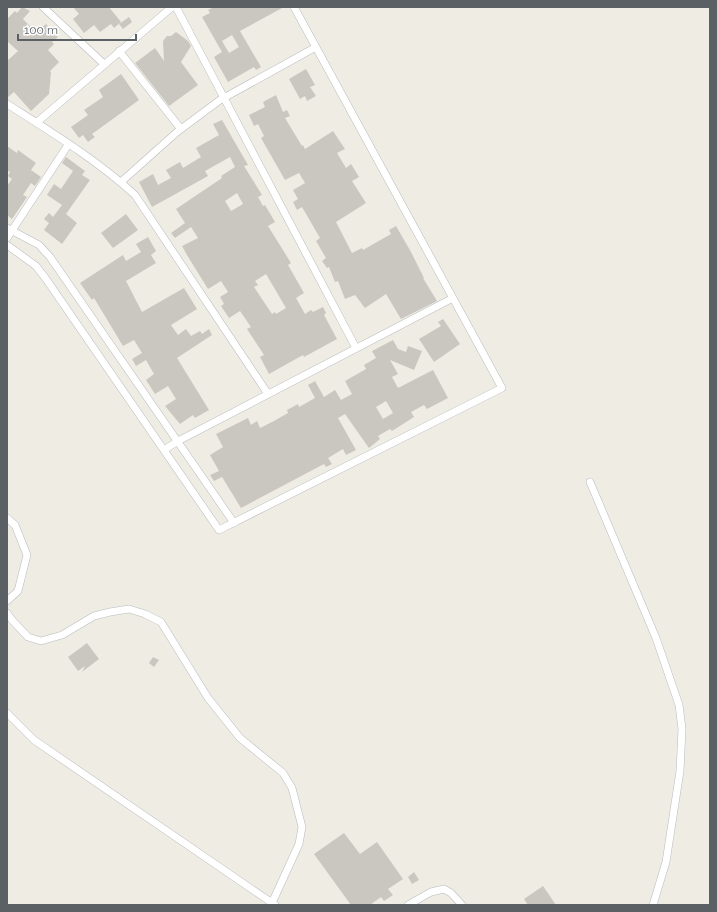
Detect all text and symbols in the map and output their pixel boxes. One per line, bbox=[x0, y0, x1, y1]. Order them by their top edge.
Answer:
scale bar bbox=[18, 16, 136, 42]
text: 100 m bbox=[24, 23, 58, 37]

